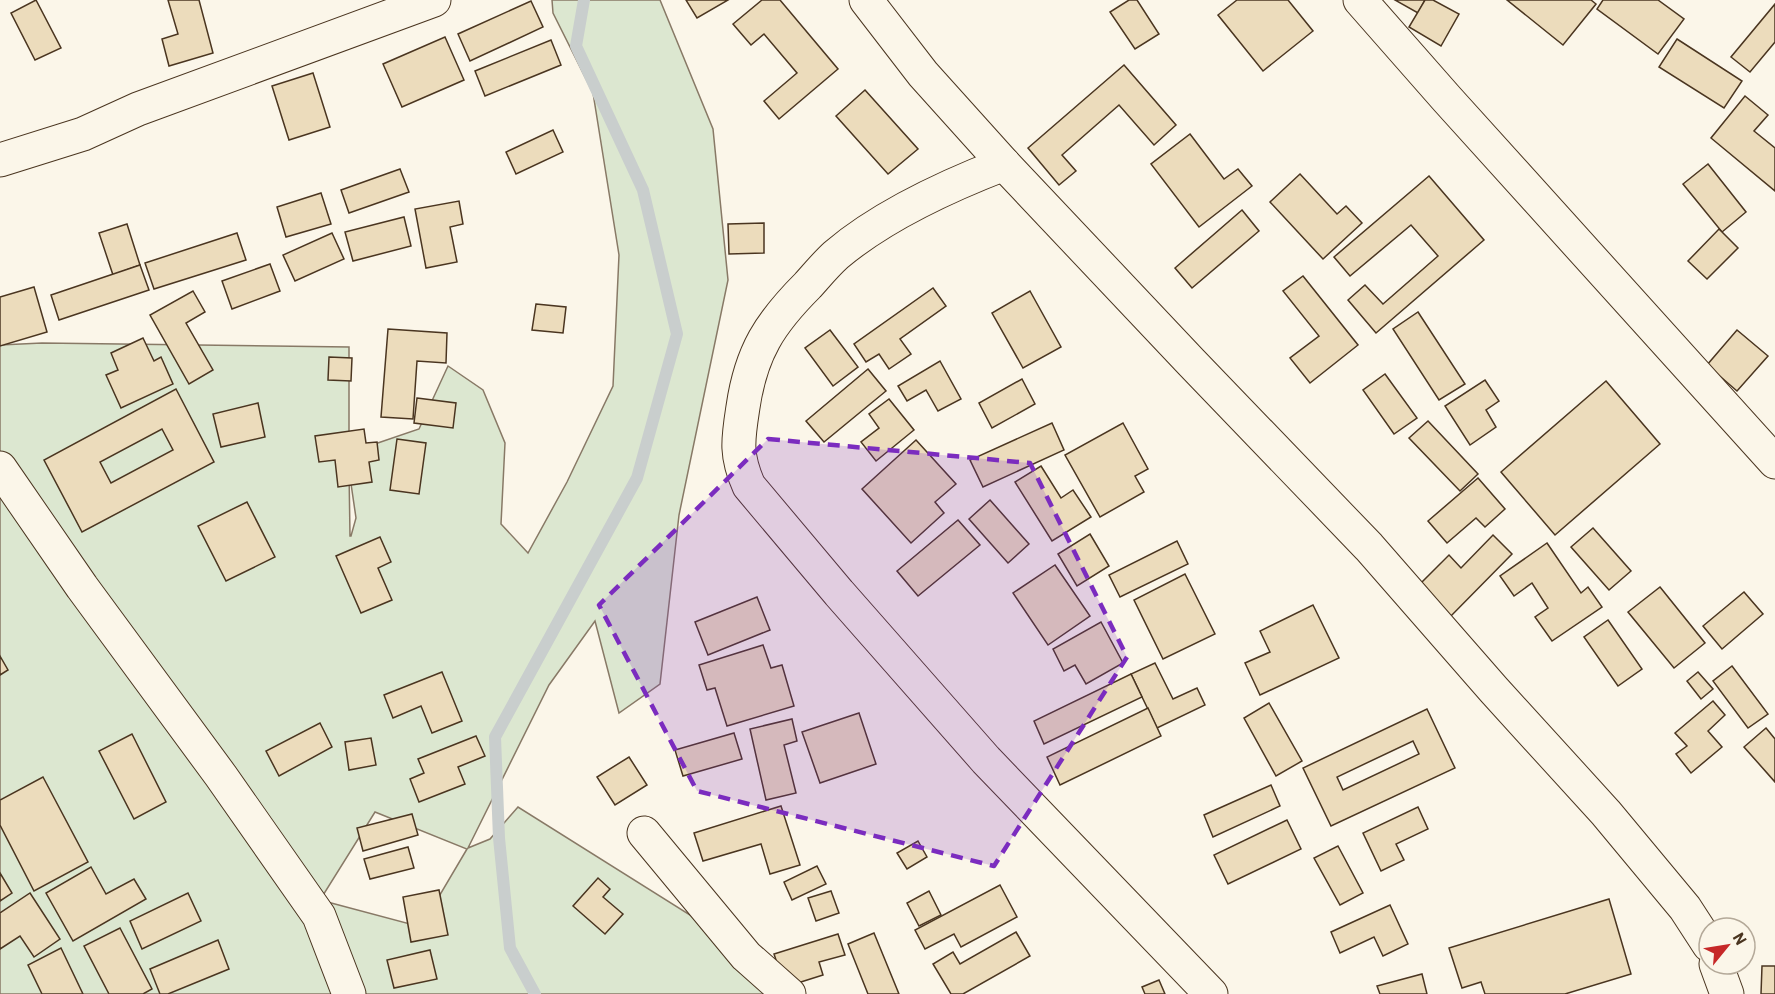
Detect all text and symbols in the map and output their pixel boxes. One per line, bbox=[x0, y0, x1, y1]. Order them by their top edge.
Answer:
north arrow bbox=[1697, 916, 1757, 976]
text: N bbox=[1730, 929, 1751, 948]

